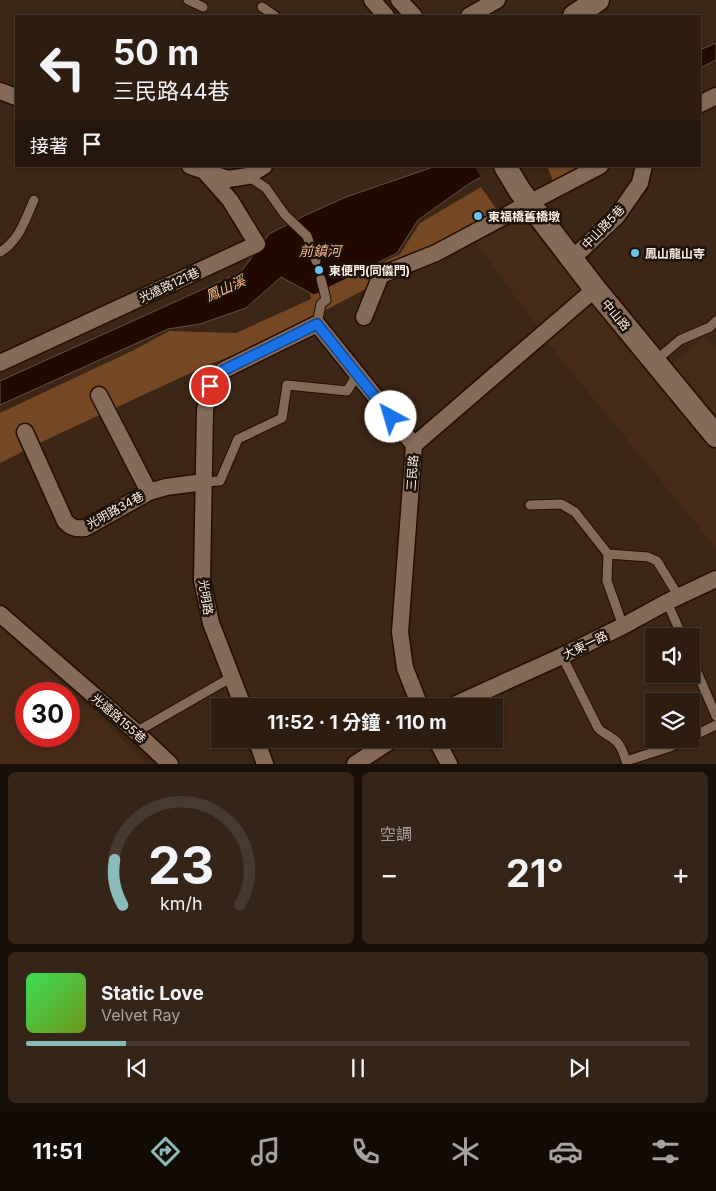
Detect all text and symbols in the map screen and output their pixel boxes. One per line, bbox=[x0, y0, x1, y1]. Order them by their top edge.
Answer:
text: 50 m bbox=[113, 31, 199, 73]
icon: left bbox=[30, 35, 95, 100]
text: 三民路44巷 bbox=[113, 78, 229, 104]
icon: arrive bbox=[78, 130, 106, 158]
text: 接著 bbox=[30, 135, 68, 158]
street label: 中山路5巷 bbox=[578, 202, 628, 252]
place label: 東福橋舊橋墩 bbox=[488, 209, 560, 224]
marker: 東福橋舊橋墩 bbox=[472, 210, 484, 222]
water label: 前鎮河 bbox=[299, 242, 344, 259]
place label: 鳳山龍山寺 bbox=[645, 246, 705, 261]
marker: 鳳山龍山寺 bbox=[629, 247, 641, 259]
place label: 東便門(同儀門) bbox=[329, 263, 410, 278]
street label: 光遠路121巷 bbox=[136, 264, 202, 306]
marker: 東便門(同儀門) bbox=[313, 264, 325, 276]
water label: 鳳山溪 bbox=[202, 271, 249, 305]
street label: 中山路 bbox=[599, 296, 633, 334]
pin bbox=[189, 365, 231, 407]
icon: arrive bbox=[196, 372, 224, 400]
position arrow bbox=[364, 390, 416, 442]
street label: 三民路 bbox=[403, 455, 421, 491]
street label: 光明路34巷 bbox=[84, 488, 146, 532]
street label: 光明路 bbox=[196, 578, 216, 616]
street label: 大東一路 bbox=[560, 628, 610, 662]
map controls bbox=[645, 628, 700, 748]
button: sound bbox=[645, 628, 700, 683]
speed limit sign: 30 bbox=[15, 682, 80, 747]
street label: 光遠路155巷 bbox=[89, 690, 149, 746]
button: layers bbox=[645, 693, 700, 748]
text: 11:52 · 1 分鐘 · 110 m bbox=[267, 711, 447, 734]
text: 空調 bbox=[380, 824, 412, 844]
text: 23 bbox=[148, 834, 214, 897]
text: 21° bbox=[506, 850, 564, 896]
text: − bbox=[380, 857, 399, 891]
text: + bbox=[671, 857, 690, 891]
text: km/h bbox=[160, 893, 202, 914]
text: Static Love bbox=[101, 982, 204, 1005]
text: Velvet Ray bbox=[101, 1005, 180, 1025]
icon: previous bbox=[123, 1054, 151, 1082]
icon: pause bbox=[344, 1054, 372, 1082]
icon: next bbox=[565, 1054, 593, 1082]
icon: directions bbox=[148, 1134, 183, 1169]
icon: music bbox=[248, 1134, 283, 1169]
icon: phone bbox=[348, 1134, 383, 1169]
icon: climate bbox=[448, 1134, 483, 1169]
icon: car bbox=[548, 1134, 583, 1169]
icon: filters bbox=[648, 1134, 683, 1169]
text: 11:51 bbox=[33, 1138, 82, 1164]

